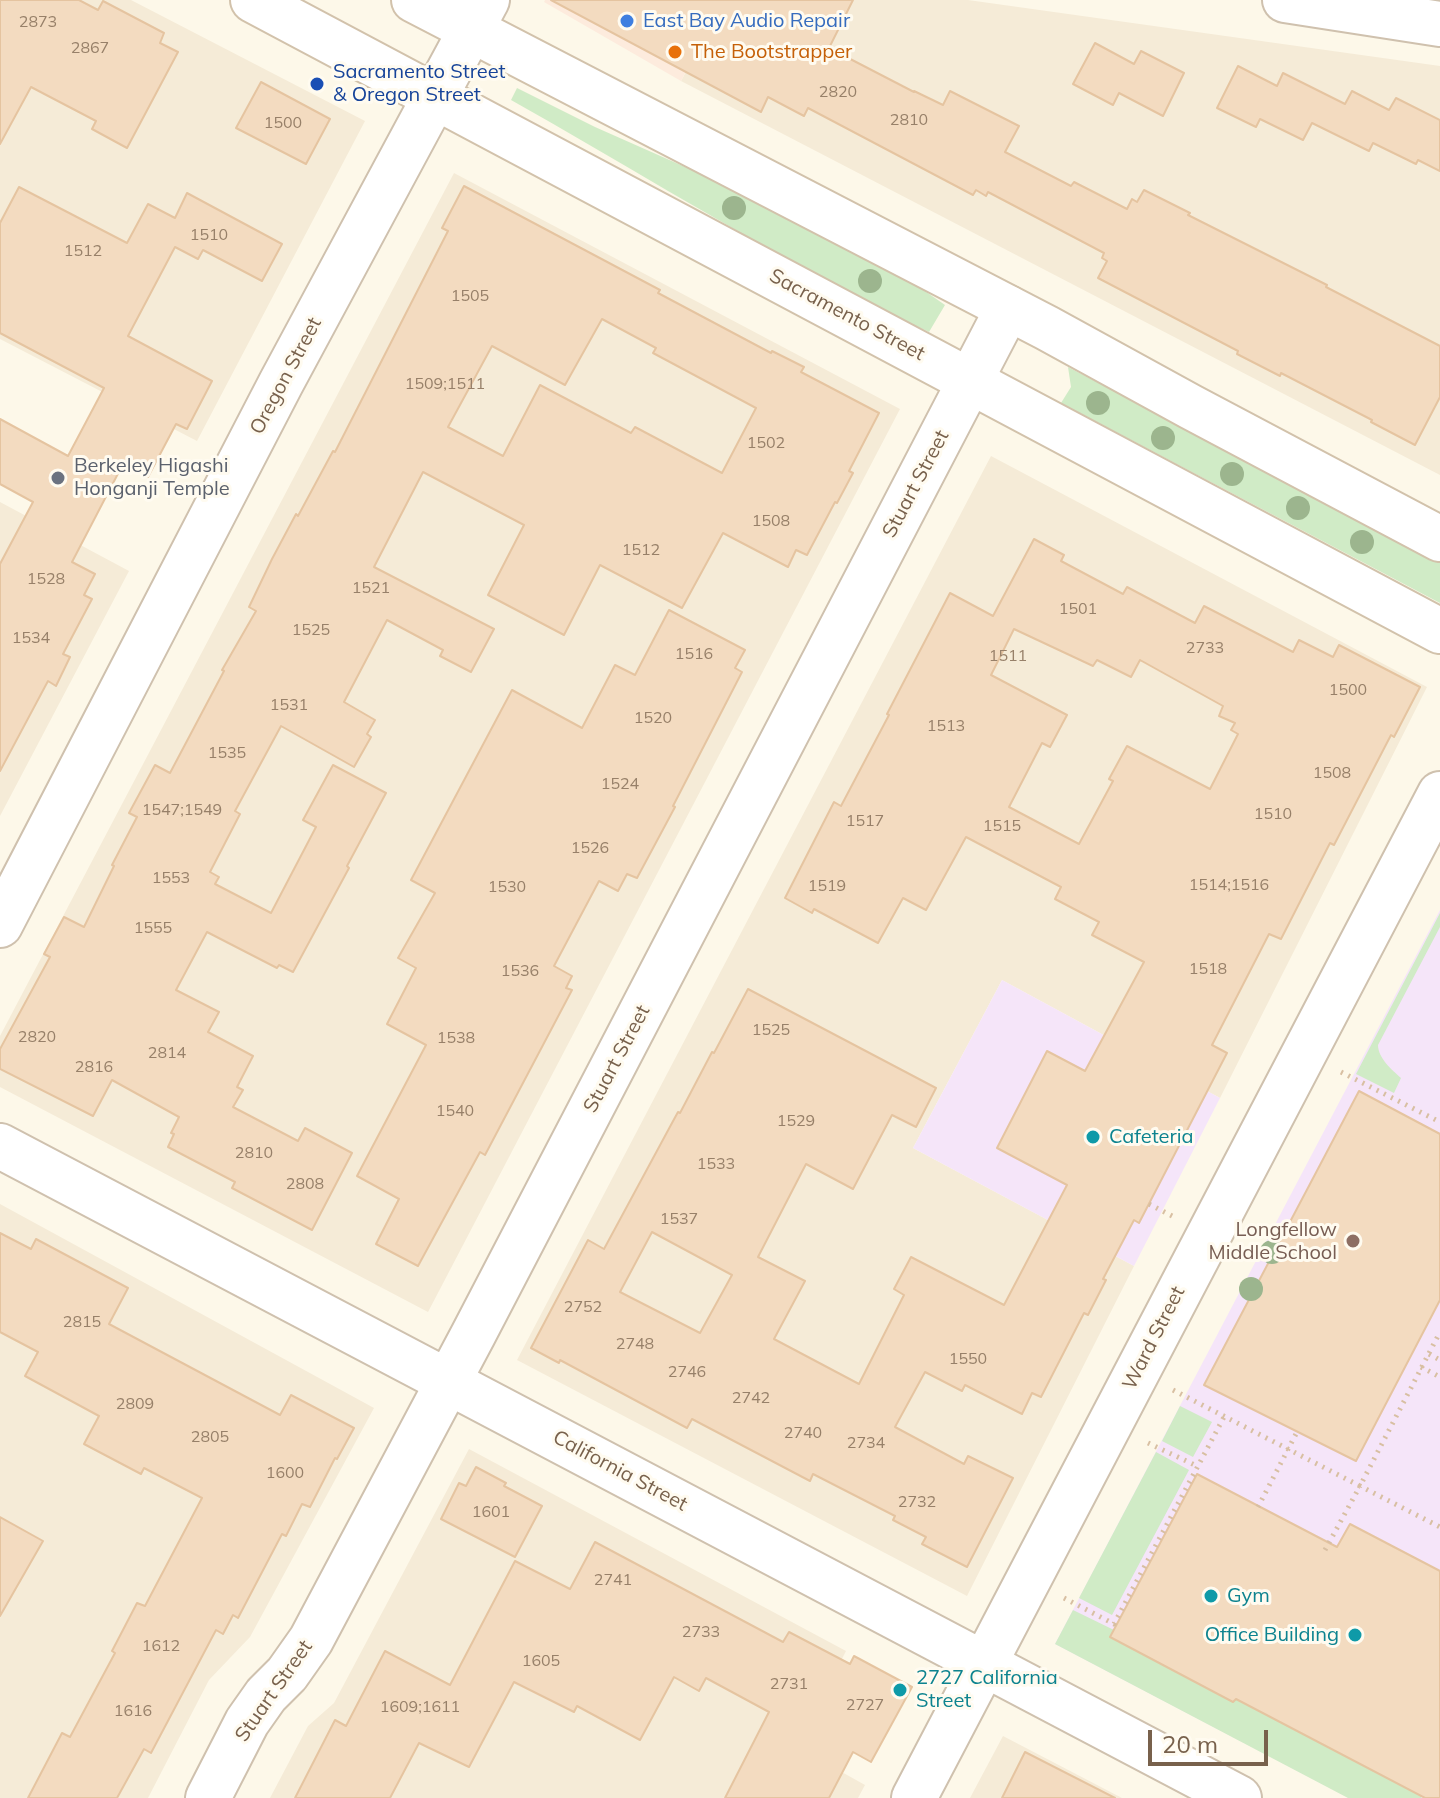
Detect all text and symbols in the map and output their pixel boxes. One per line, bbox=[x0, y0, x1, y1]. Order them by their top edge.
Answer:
place label: East Bay Audio Repair bbox=[643, 9, 850, 33]
house number: 2873 bbox=[19, 12, 57, 32]
marker: East Bay Audio Repair bbox=[618, 12, 636, 30]
house number: 2867 bbox=[71, 38, 109, 58]
place label: The Bootstrapper bbox=[691, 40, 852, 64]
marker: The Bootstrapper bbox=[666, 43, 684, 61]
place label: Sacramento Street & Oregon Street bbox=[333, 60, 506, 107]
marker: Sacramento Street & Oregon Street bbox=[308, 75, 326, 93]
house number: 2820 bbox=[819, 82, 857, 102]
house number: 2810 bbox=[890, 110, 928, 130]
house number: 1500 bbox=[264, 113, 302, 133]
house number: 1510 bbox=[190, 225, 228, 245]
house number: 1512 bbox=[64, 241, 102, 261]
street label: Sacramento Street bbox=[765, 264, 929, 366]
house number: 1505 bbox=[451, 286, 489, 306]
street label: Oregon Street bbox=[245, 313, 327, 439]
house number: 1509;1511 bbox=[405, 374, 485, 394]
street label: Stuart Street bbox=[878, 426, 954, 542]
house number: 1502 bbox=[747, 433, 785, 453]
place label: Berkeley Higashi Honganji Temple bbox=[74, 454, 230, 501]
marker: Berkeley Higashi Honganji Temple bbox=[49, 469, 67, 487]
house number: 1508 bbox=[752, 511, 790, 531]
house number: 1512 bbox=[622, 540, 660, 560]
house number: 1528 bbox=[27, 569, 65, 589]
house number: 1521 bbox=[352, 578, 390, 598]
house number: 1501 bbox=[1059, 599, 1097, 619]
house number: 1525 bbox=[292, 620, 330, 640]
house number: 1534 bbox=[12, 628, 50, 648]
house number: 2733 bbox=[1186, 638, 1224, 658]
house number: 1516 bbox=[675, 644, 713, 664]
house number: 1511 bbox=[989, 646, 1027, 666]
house number: 1500 bbox=[1329, 680, 1367, 700]
house number: 1531 bbox=[270, 695, 308, 715]
house number: 1520 bbox=[634, 708, 672, 728]
house number: 1513 bbox=[927, 716, 965, 736]
house number: 1535 bbox=[208, 743, 246, 763]
house number: 1508 bbox=[1313, 763, 1351, 783]
house number: 1524 bbox=[601, 774, 639, 794]
house number: 1547;1549 bbox=[142, 800, 222, 820]
house number: 1510 bbox=[1254, 804, 1292, 824]
house number: 1517 bbox=[846, 811, 884, 831]
house number: 1515 bbox=[983, 816, 1021, 836]
house number: 1526 bbox=[571, 838, 609, 858]
house number: 1553 bbox=[152, 868, 190, 888]
house number: 1514;1516 bbox=[1189, 875, 1269, 895]
house number: 1519 bbox=[808, 876, 846, 896]
house number: 1530 bbox=[488, 877, 526, 897]
house number: 1555 bbox=[134, 918, 172, 938]
house number: 1518 bbox=[1189, 959, 1227, 979]
house number: 1536 bbox=[501, 961, 539, 981]
street label: Stuart Street bbox=[579, 1001, 655, 1117]
house number: 1525 bbox=[752, 1020, 790, 1040]
house number: 2820 bbox=[18, 1027, 56, 1047]
house number: 1538 bbox=[437, 1028, 475, 1048]
house number: 2814 bbox=[148, 1043, 186, 1063]
house number: 2816 bbox=[75, 1057, 113, 1077]
house number: 1540 bbox=[436, 1101, 474, 1121]
house number: 1529 bbox=[777, 1111, 815, 1131]
place label: Cafeteria bbox=[1109, 1125, 1194, 1149]
marker: Cafeteria bbox=[1084, 1128, 1102, 1146]
house number: 2810 bbox=[235, 1143, 273, 1163]
house number: 1533 bbox=[697, 1154, 735, 1174]
house number: 2808 bbox=[286, 1174, 324, 1194]
house number: 1537 bbox=[660, 1209, 698, 1229]
place label: Longfellow Middle School bbox=[1209, 1218, 1337, 1265]
marker: Longfellow Middle School bbox=[1344, 1232, 1362, 1250]
street label: Ward Street bbox=[1118, 1282, 1190, 1394]
house number: 2752 bbox=[564, 1297, 602, 1317]
house number: 2815 bbox=[63, 1312, 101, 1332]
house number: 2748 bbox=[616, 1334, 654, 1354]
house number: 1550 bbox=[949, 1349, 987, 1369]
house number: 2746 bbox=[668, 1362, 706, 1382]
house number: 2742 bbox=[732, 1388, 770, 1408]
house number: 2809 bbox=[116, 1394, 154, 1414]
house number: 2740 bbox=[784, 1423, 822, 1443]
street label: California Street bbox=[549, 1425, 691, 1517]
house number: 2805 bbox=[191, 1427, 229, 1447]
house number: 2734 bbox=[847, 1433, 885, 1453]
house number: 1600 bbox=[266, 1463, 304, 1483]
house number: 2732 bbox=[898, 1492, 936, 1512]
house number: 1601 bbox=[472, 1502, 510, 1522]
house number: 2741 bbox=[594, 1570, 632, 1590]
place label: Gym bbox=[1227, 1584, 1270, 1608]
marker: Gym bbox=[1202, 1587, 1220, 1605]
house number: 2733 bbox=[682, 1622, 720, 1642]
place label: Office Building bbox=[1205, 1623, 1339, 1647]
marker: Office Building bbox=[1346, 1626, 1364, 1644]
house number: 1612 bbox=[142, 1636, 180, 1656]
street label: Stuart Street bbox=[230, 1636, 318, 1746]
house number: 1605 bbox=[522, 1651, 560, 1671]
place label: 2727 California Street bbox=[916, 1666, 1058, 1713]
house number: 2731 bbox=[770, 1674, 808, 1694]
marker: 2727 California Street bbox=[891, 1681, 909, 1699]
house number: 2727 bbox=[846, 1695, 884, 1715]
house number: 1609;1611 bbox=[380, 1697, 460, 1717]
house number: 1616 bbox=[114, 1701, 152, 1721]
scale bar bbox=[1152, 1714, 1272, 1764]
text: 20 m bbox=[1162, 1729, 1218, 1759]

